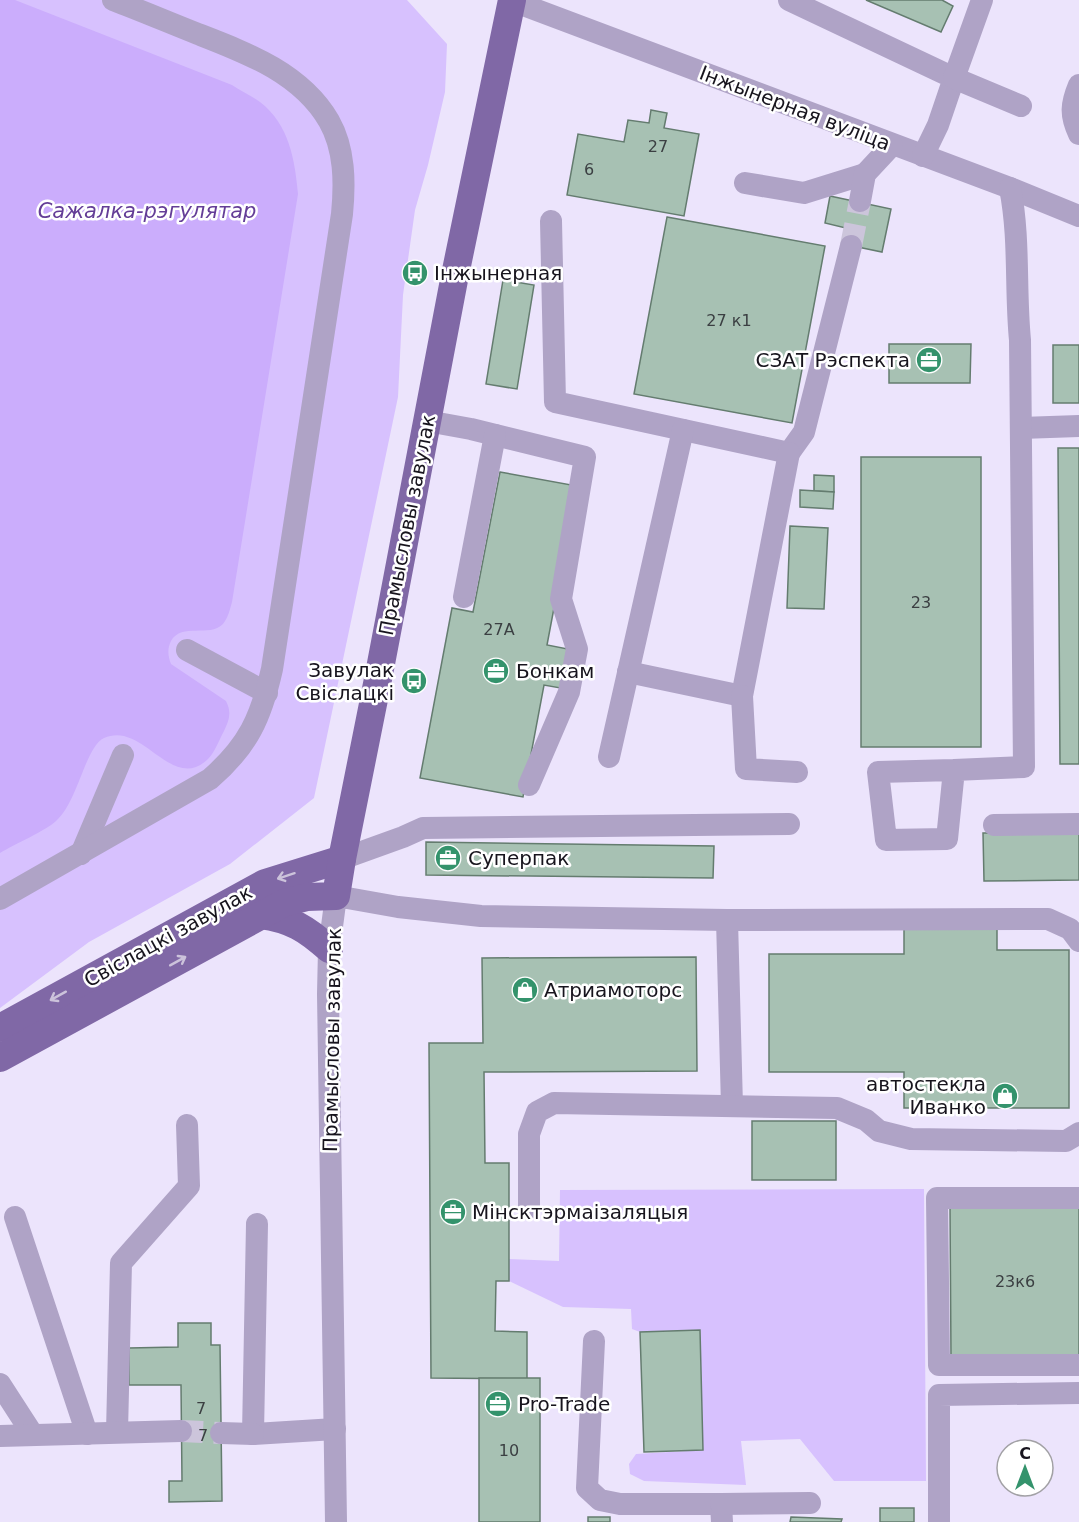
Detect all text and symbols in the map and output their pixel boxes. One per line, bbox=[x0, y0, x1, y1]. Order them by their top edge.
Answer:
street label: Інжынерная вуліца bbox=[696, 61, 894, 155]
house number: 27 bbox=[648, 137, 668, 156]
house number: 6 bbox=[584, 160, 594, 179]
water label: Сажалка-рэгулятар bbox=[38, 199, 256, 223]
bus stop icon: Інжынерная bbox=[400, 258, 430, 288]
place label: Інжынерная bbox=[434, 261, 562, 285]
house number: 27 к1 bbox=[706, 311, 752, 330]
office icon: СЗАТ Рэспекта bbox=[914, 345, 944, 375]
place label: СЗАТ Рэспекта bbox=[756, 348, 910, 372]
street label: Прамысловы завулак bbox=[374, 413, 440, 637]
house number: 23 bbox=[911, 593, 931, 612]
house number: 27А bbox=[483, 620, 515, 639]
office icon: Бонкам bbox=[481, 656, 511, 686]
place label: Завулак Свіслацкі bbox=[295, 658, 394, 705]
place label: Бонкам bbox=[516, 659, 594, 683]
bus stop icon: Завулак Свіслацкі bbox=[399, 666, 429, 696]
office icon: Суперпак bbox=[433, 843, 463, 873]
place label: Суперпак bbox=[468, 846, 569, 870]
one-way arrow bbox=[277, 871, 296, 882]
street label: Свіслацкі завулак bbox=[80, 880, 256, 992]
street label: Прамысловы завулак bbox=[318, 928, 346, 1152]
one-way arrow bbox=[169, 954, 186, 966]
shop icon: Атриамоторс bbox=[510, 975, 540, 1005]
place label: Атриамоторс bbox=[544, 978, 682, 1002]
one-way arrow bbox=[50, 990, 67, 1002]
place label: автостекла Иванко bbox=[866, 1072, 986, 1119]
shop icon: автостекла Иванко bbox=[990, 1081, 1020, 1111]
office icon: Мінсктэрмаізаляцыя bbox=[438, 1197, 468, 1227]
place label: Мінсктэрмаізаляцыя bbox=[472, 1200, 688, 1224]
house number: 23к6 bbox=[995, 1272, 1035, 1291]
office icon: Pro-Trade bbox=[483, 1389, 513, 1419]
place label: Pro-Trade bbox=[518, 1392, 610, 1416]
house number: 7 bbox=[196, 1399, 206, 1418]
house number: 7 bbox=[198, 1426, 208, 1445]
north arrow bbox=[995, 1438, 1055, 1498]
house number: 10 bbox=[499, 1441, 519, 1460]
text: С bbox=[1019, 1444, 1031, 1463]

